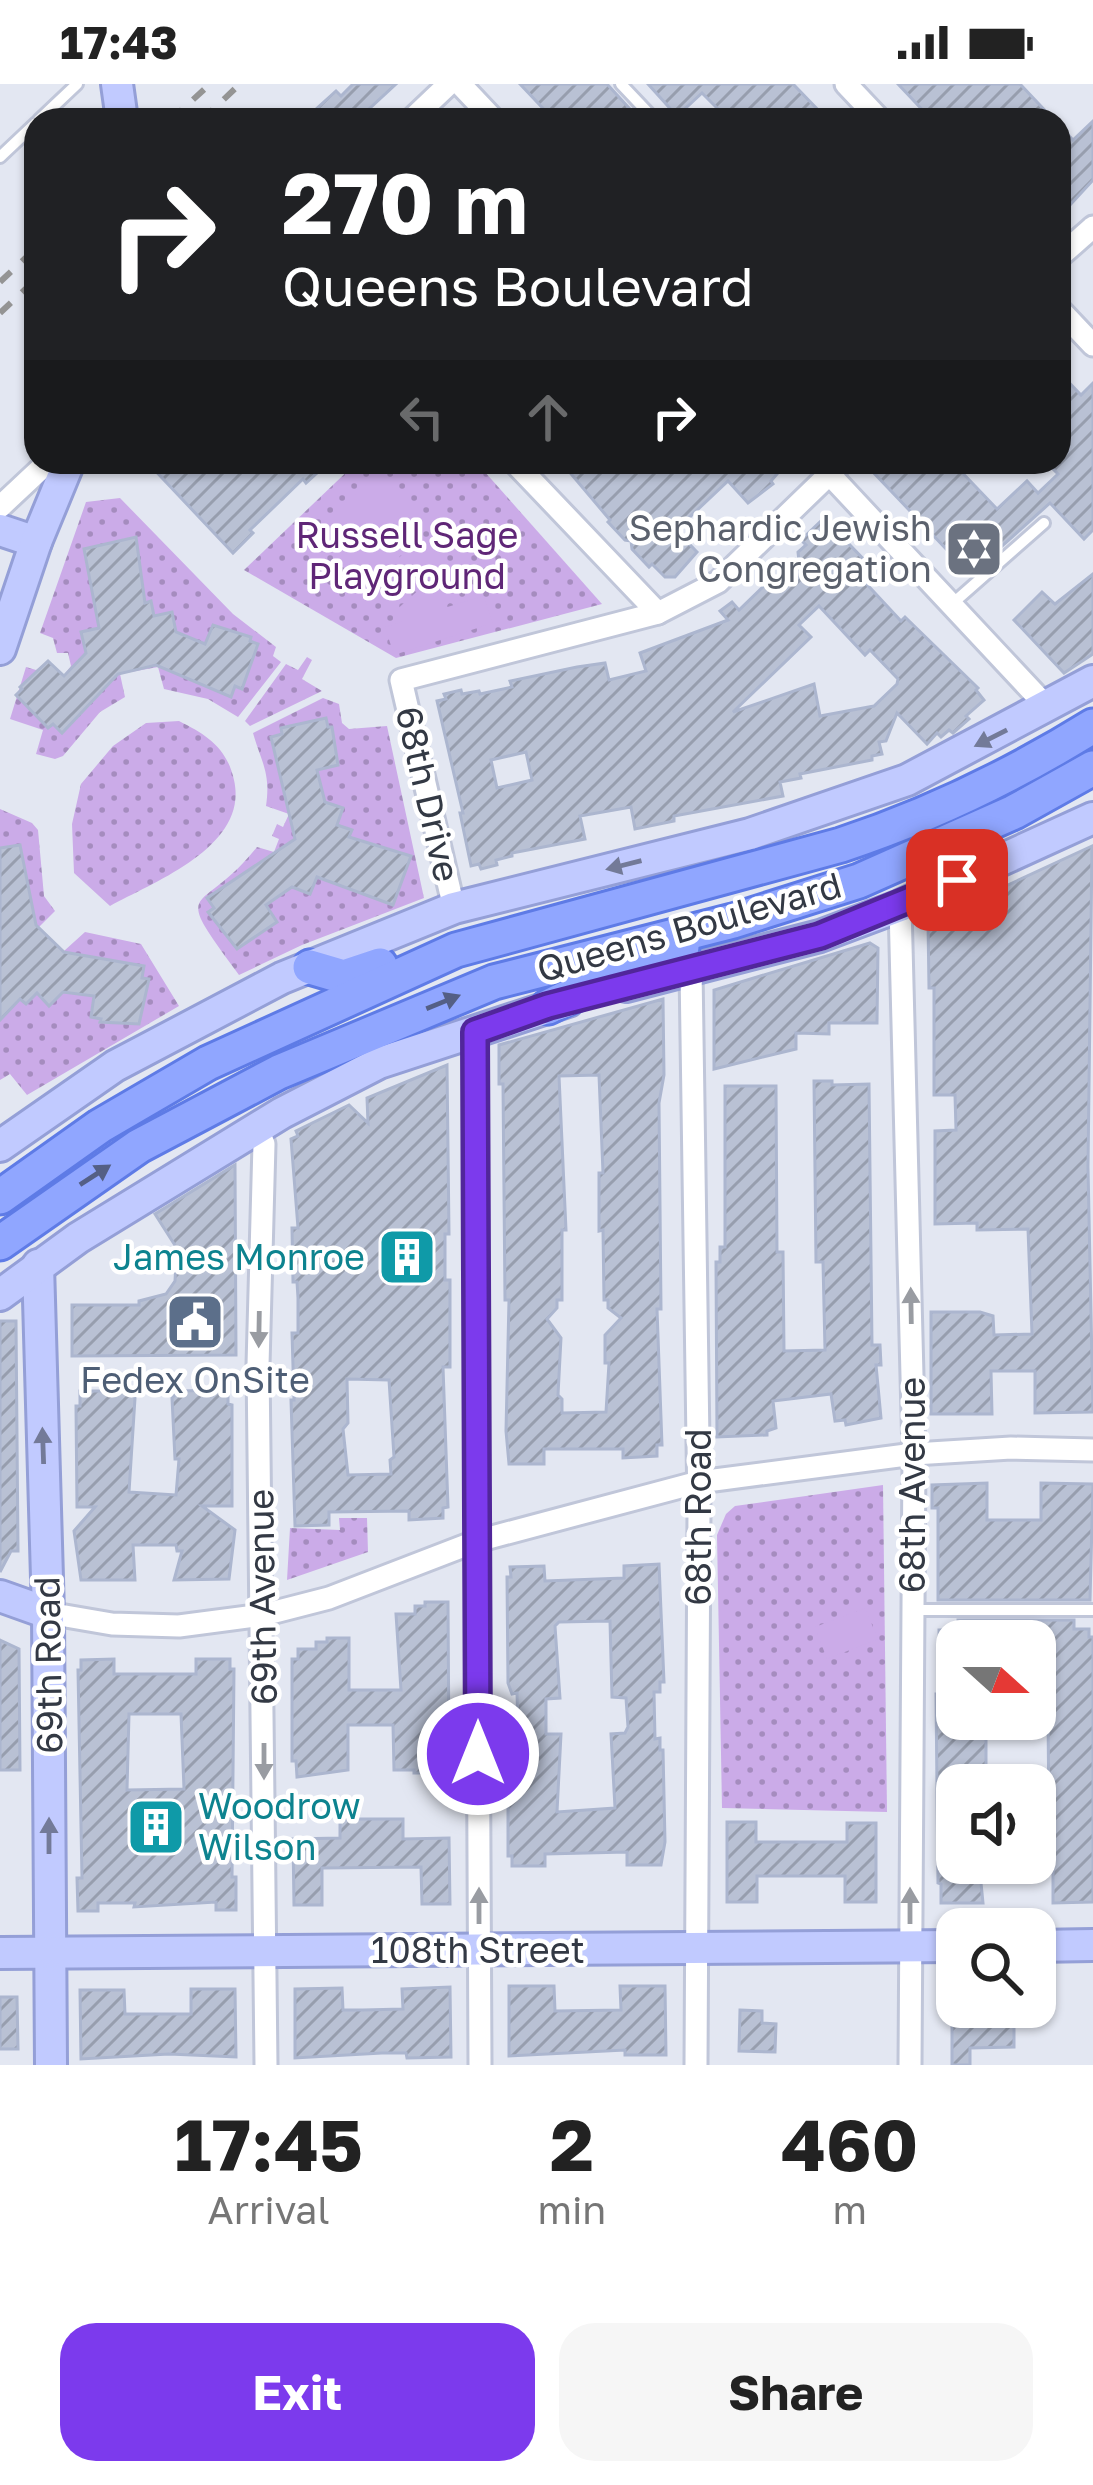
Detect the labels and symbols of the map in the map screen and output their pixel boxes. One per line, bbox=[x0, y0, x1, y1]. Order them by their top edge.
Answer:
place label: Sephardic Jewish Congregation bbox=[629, 506, 932, 590]
park label: Russell Sage Playground bbox=[295, 513, 519, 597]
synagogue icon: Sephardic Jewish Congregation bbox=[943, 518, 1005, 580]
street label: 68th Drive bbox=[387, 702, 470, 886]
one-way arrow bbox=[973, 727, 1008, 747]
pin bbox=[906, 829, 1008, 931]
one-way arrow bbox=[605, 856, 642, 875]
street label: Queens Boulevard bbox=[532, 863, 846, 991]
one-way arrow bbox=[426, 992, 462, 1011]
one-way arrow bbox=[79, 1165, 112, 1187]
building icon: James Monroe bbox=[376, 1226, 438, 1288]
place label: James Monroe bbox=[113, 1235, 365, 1278]
one-way arrow bbox=[901, 1286, 920, 1324]
public building icon: Fedex OnSite bbox=[164, 1291, 226, 1353]
one-way arrow bbox=[250, 1311, 269, 1349]
place label: Fedex OnSite bbox=[80, 1358, 310, 1401]
street label: 68th Avenue bbox=[890, 1377, 933, 1593]
one-way arrow bbox=[33, 1426, 52, 1464]
street label: 68th Road bbox=[676, 1428, 719, 1606]
street label: 69th Avenue bbox=[238, 1489, 285, 1705]
street label: 69th Road bbox=[24, 1576, 71, 1754]
north arrow bbox=[936, 1620, 1056, 1740]
position arrow bbox=[415, 1691, 541, 1817]
one-way arrow bbox=[254, 1743, 274, 1781]
place label: Woodrow Wilson bbox=[198, 1784, 361, 1868]
building icon: Woodrow Wilson bbox=[125, 1796, 187, 1858]
one-way arrow bbox=[40, 1816, 59, 1854]
one-way arrow bbox=[470, 1886, 489, 1924]
one-way arrow bbox=[900, 1886, 920, 1924]
street label: 108th Street bbox=[371, 1928, 585, 1971]

